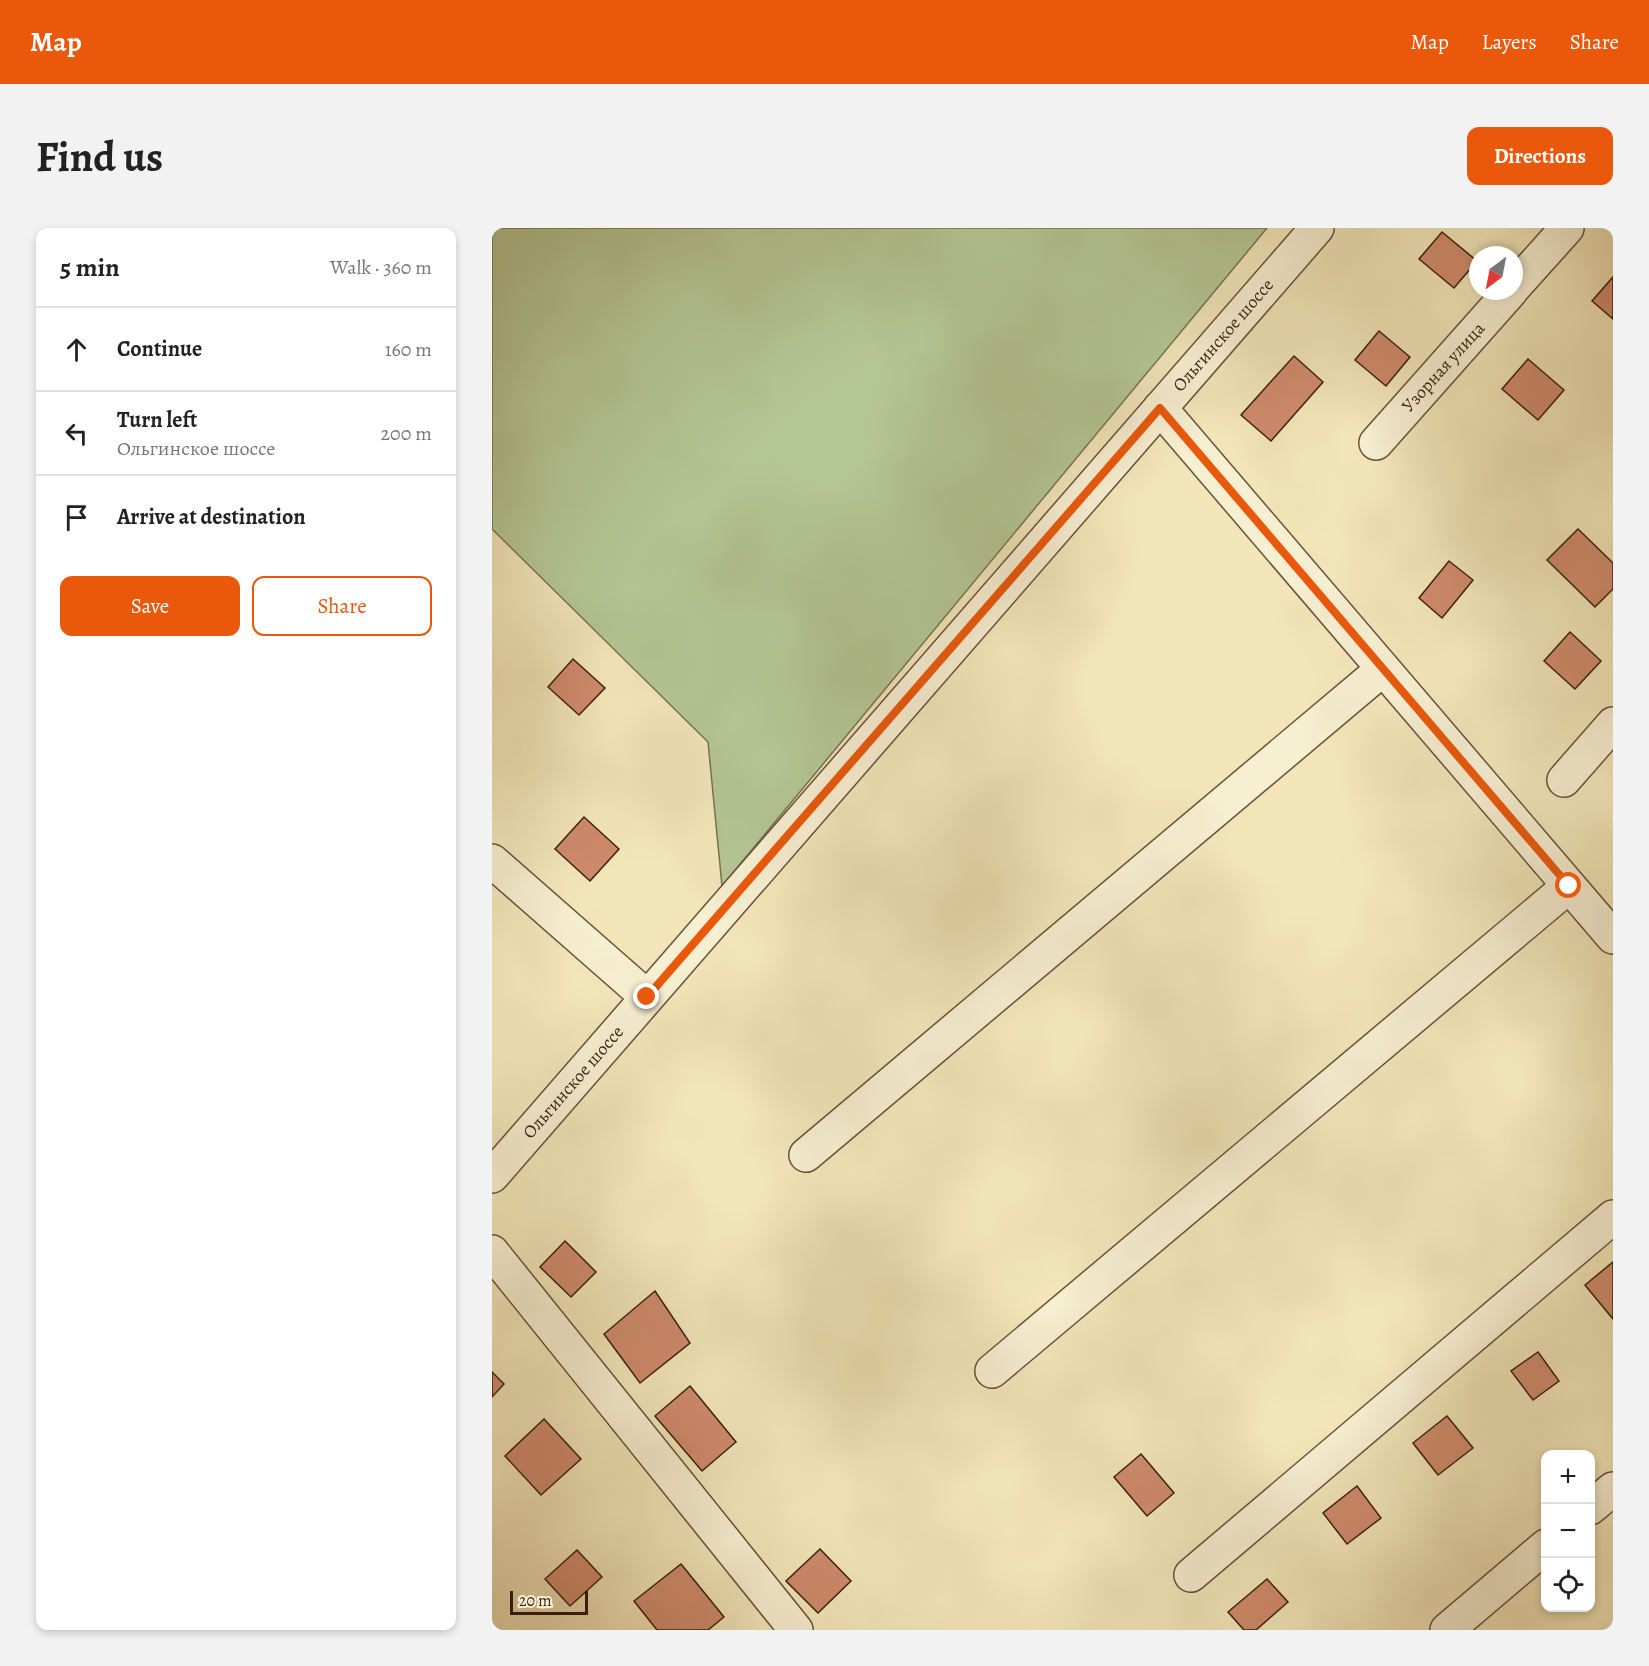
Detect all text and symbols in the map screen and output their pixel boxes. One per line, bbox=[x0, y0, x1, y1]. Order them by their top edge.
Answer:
text: Map bbox=[30, 23, 82, 61]
text: Map bbox=[1410, 28, 1449, 56]
text: Layers bbox=[1482, 28, 1537, 56]
text: Share bbox=[1570, 28, 1619, 56]
button: Directions bbox=[1467, 127, 1613, 185]
text: Find us bbox=[36, 128, 163, 185]
north arrow bbox=[1469, 246, 1523, 300]
text: 5 min bbox=[60, 250, 120, 285]
text: Walk · 360 m bbox=[330, 254, 432, 281]
street label: Ольгинское шоссе bbox=[1167, 273, 1279, 397]
street label: Узорная улица bbox=[1396, 316, 1490, 417]
icon: ahead bbox=[60, 333, 93, 366]
text: Continue bbox=[117, 334, 202, 364]
text: 160 m bbox=[385, 336, 432, 363]
text: Turn left bbox=[117, 405, 197, 435]
icon: left bbox=[60, 417, 93, 450]
text: 200 m bbox=[381, 420, 432, 447]
text: Ольгинское шоссе bbox=[117, 435, 275, 462]
icon: arrive bbox=[60, 501, 93, 534]
text: Arrive at destination bbox=[117, 502, 306, 532]
button: Save bbox=[60, 576, 240, 636]
button: Share bbox=[252, 576, 432, 636]
route start bbox=[1555, 872, 1581, 898]
route end bbox=[633, 983, 659, 1009]
street label: Ольгинское шоссе bbox=[517, 1020, 629, 1144]
map controls bbox=[1541, 1450, 1595, 1612]
button: + bbox=[1541, 1450, 1595, 1504]
button: − bbox=[1541, 1504, 1595, 1558]
button: locate bbox=[1541, 1558, 1595, 1612]
scale bar bbox=[510, 1588, 588, 1616]
text: 20 m bbox=[519, 1590, 552, 1612]

